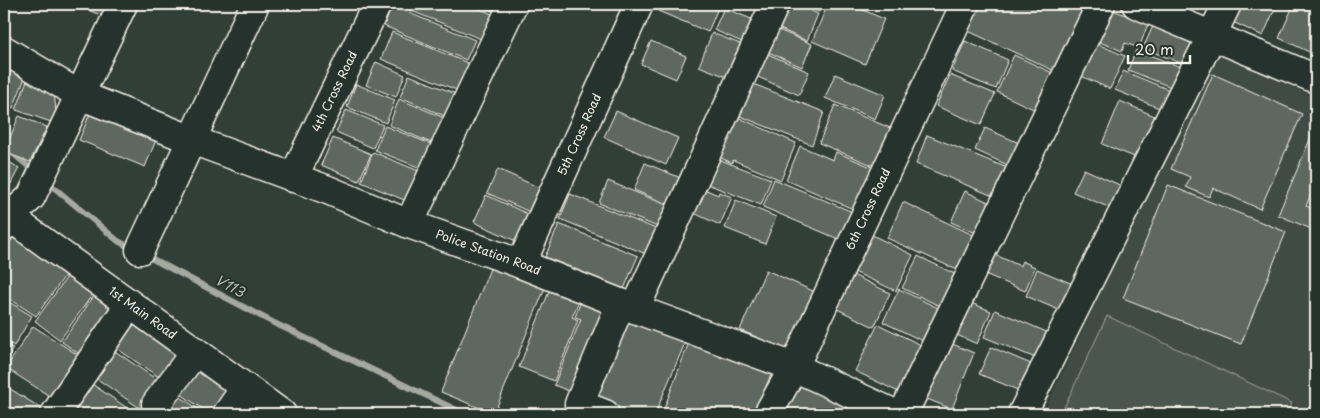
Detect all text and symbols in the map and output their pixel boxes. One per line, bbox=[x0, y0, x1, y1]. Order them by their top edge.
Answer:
scale bar bbox=[1128, 32, 1190, 64]
text: 20 m bbox=[1135, 37, 1174, 60]
street label: 4th Cross Road bbox=[307, 48, 361, 135]
street label: 5th Cross Road bbox=[552, 90, 605, 178]
street label: 6th Cross Road bbox=[840, 165, 894, 253]
street label: Police Station Road bbox=[433, 224, 544, 279]
water label: V113 bbox=[212, 269, 249, 302]
street label: 1st Main Road bbox=[105, 282, 181, 343]

